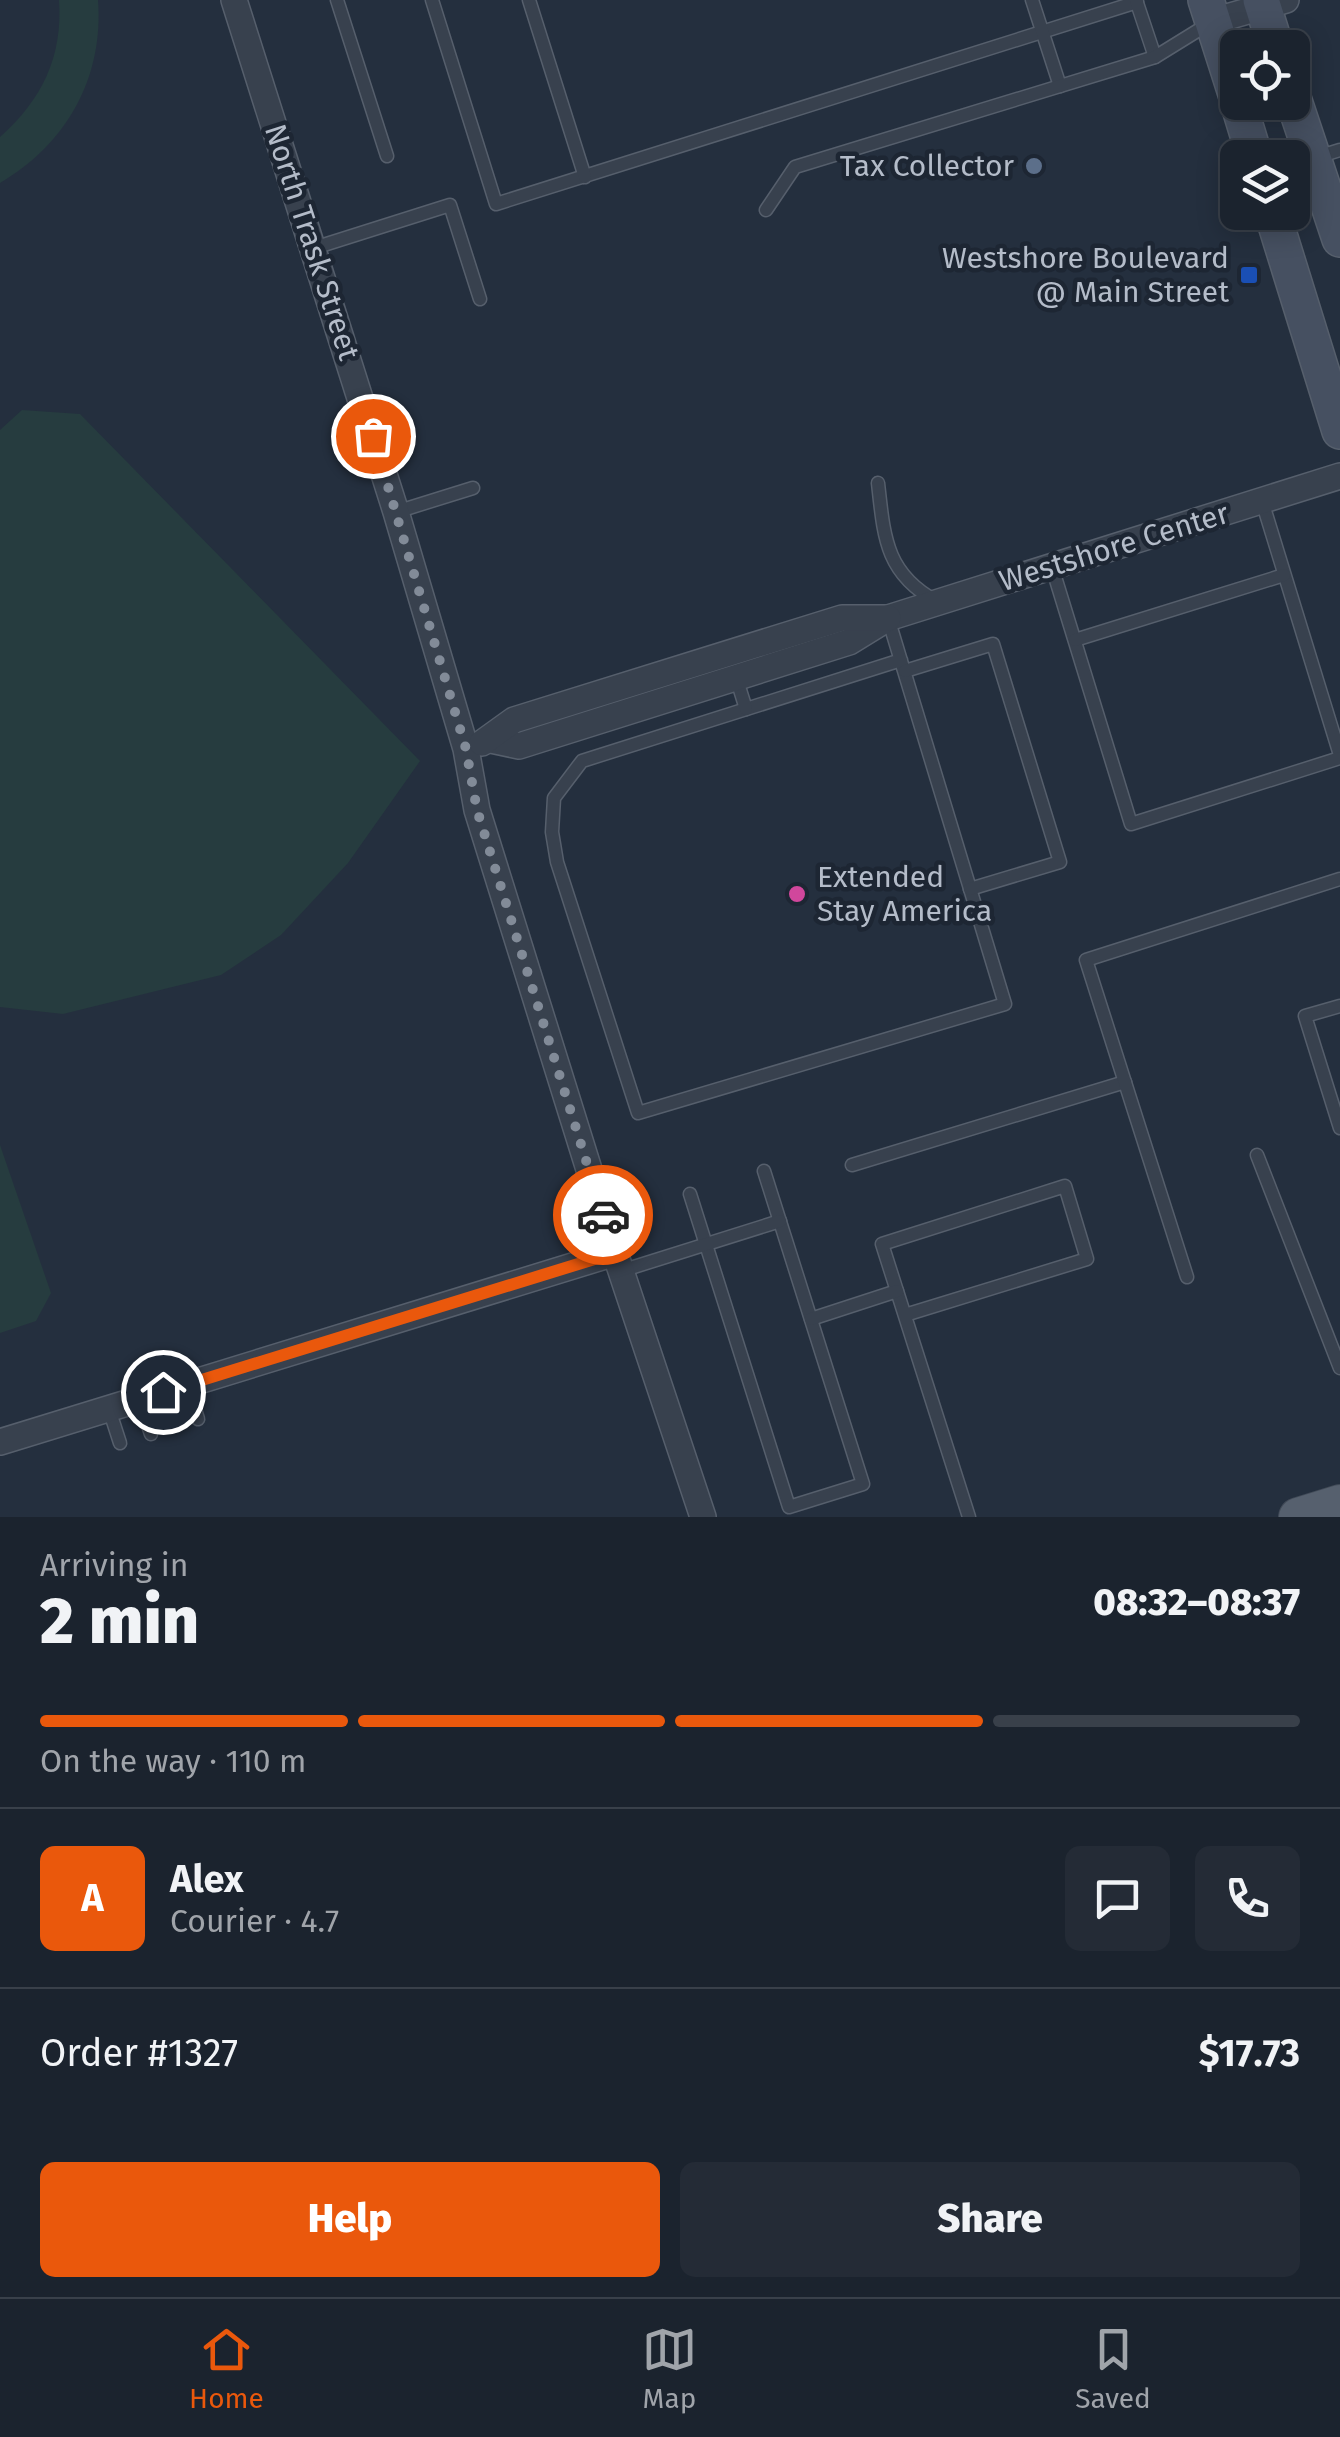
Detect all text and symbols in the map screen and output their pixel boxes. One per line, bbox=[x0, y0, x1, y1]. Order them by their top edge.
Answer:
map controls bbox=[1220, 30, 1310, 230]
button: locate bbox=[1220, 30, 1310, 120]
street label: North Trask Street bbox=[257, 120, 367, 365]
button: layers bbox=[1220, 140, 1310, 230]
place label: Tax Collector bbox=[840, 148, 1014, 184]
marker: Tax Collector bbox=[1023, 155, 1045, 177]
place label: Westshore Boulevard @ Main Street bbox=[942, 240, 1229, 310]
marker: Westshore Boulevard @ Main Street bbox=[1238, 264, 1260, 286]
pin bbox=[331, 394, 416, 479]
icon: bag bbox=[346, 409, 401, 464]
street label: Westshore Center bbox=[995, 495, 1234, 599]
place label: Extended Stay America bbox=[817, 859, 992, 929]
marker: Extended Stay America bbox=[786, 883, 808, 905]
courier bbox=[553, 1165, 653, 1265]
icon: car bbox=[576, 1188, 631, 1243]
pin bbox=[121, 1350, 206, 1435]
icon: home bbox=[136, 1365, 191, 1420]
text: Arriving in bbox=[40, 1546, 188, 1584]
text: 08:32–08:37 bbox=[1093, 1579, 1300, 1625]
text: 2 min bbox=[40, 1582, 199, 1660]
text: On the way · 110 m bbox=[40, 1742, 307, 1780]
button: chat bbox=[1065, 1846, 1170, 1951]
button: phone bbox=[1195, 1846, 1300, 1951]
text: Alex bbox=[170, 1856, 243, 1902]
text: A bbox=[81, 1875, 104, 1921]
text: Courier · 4.7 bbox=[170, 1902, 339, 1940]
text: Order #1327 bbox=[40, 2030, 238, 2076]
text: $17.73 bbox=[1199, 2030, 1300, 2076]
button: Help bbox=[40, 2162, 660, 2277]
button: Share bbox=[680, 2162, 1300, 2277]
tab: Home bbox=[189, 2322, 264, 2415]
tab: Map bbox=[642, 2322, 697, 2415]
tab: Saved bbox=[1075, 2322, 1151, 2415]

